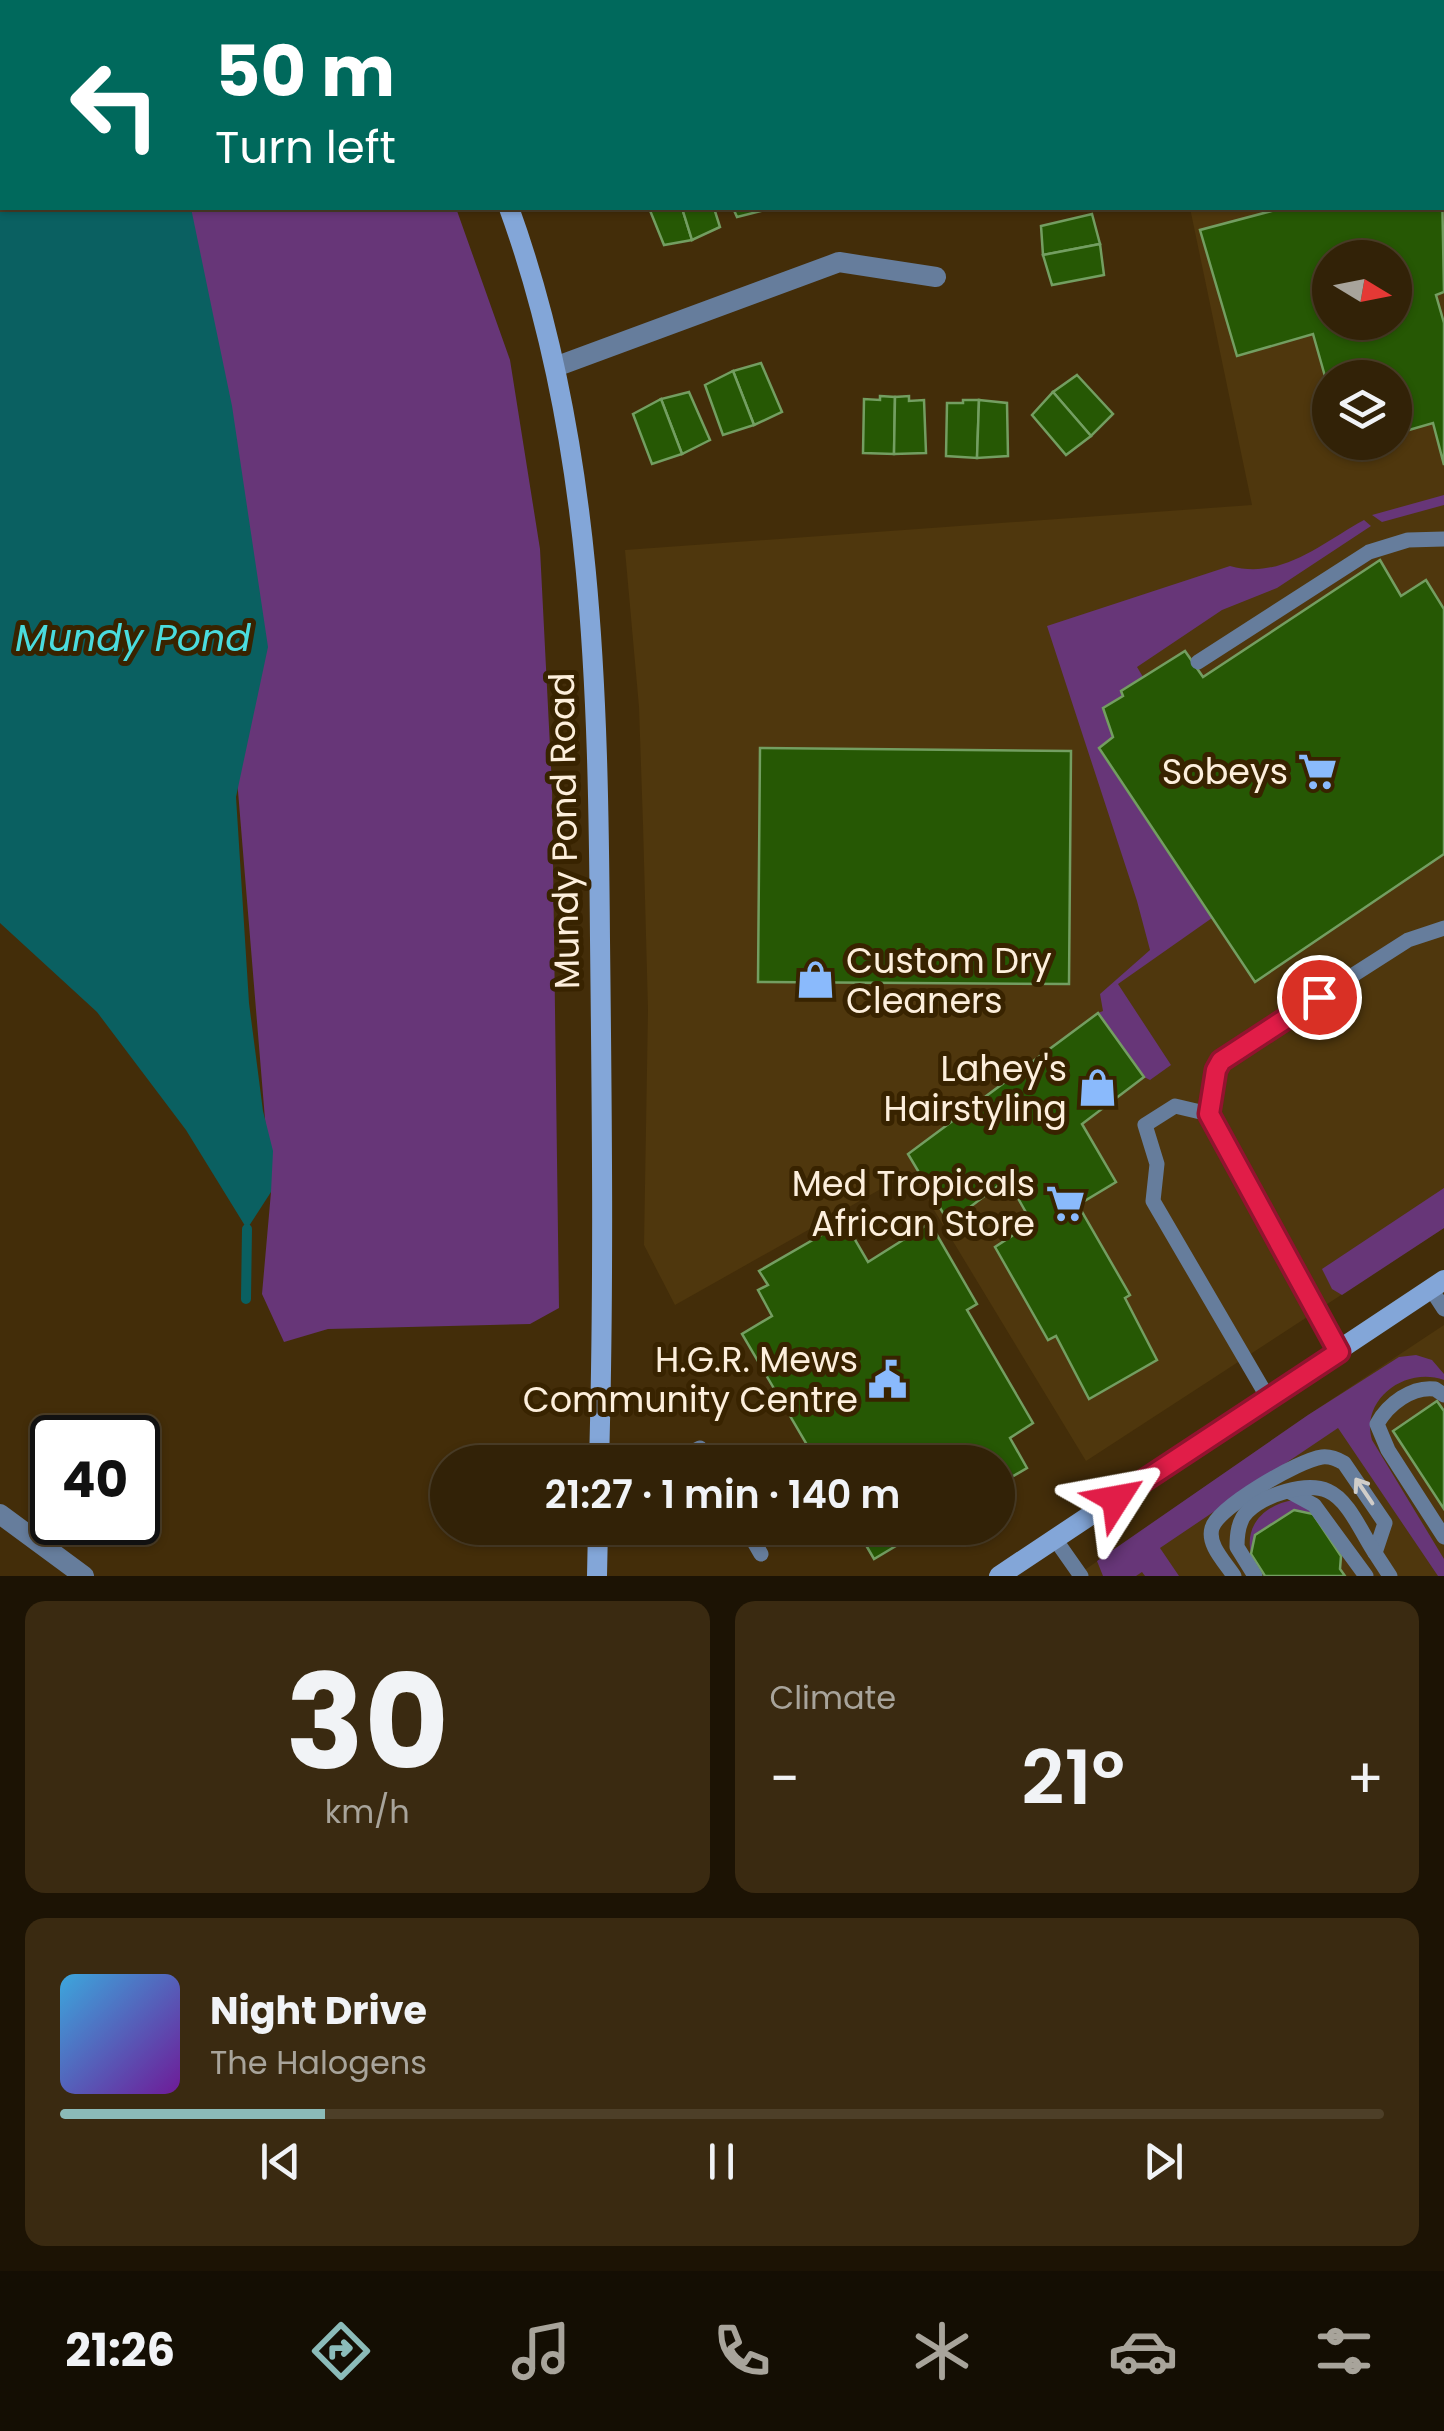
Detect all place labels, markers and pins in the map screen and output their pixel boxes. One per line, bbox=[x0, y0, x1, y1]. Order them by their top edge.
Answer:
place label: Sobeys bbox=[1162, 747, 1288, 796]
supermarket icon: Sobeys bbox=[1297, 750, 1339, 792]
place label: Custom Dry Cleaners bbox=[846, 936, 1052, 1025]
pin bbox=[1277, 955, 1362, 1040]
shop icon: Custom Dry Cleaners bbox=[795, 959, 837, 1001]
place label: Lahey's Hairstyling bbox=[883, 1044, 1067, 1133]
shop icon: Lahey's Hairstyling bbox=[1076, 1067, 1118, 1109]
place label: Med Tropicals African Store bbox=[792, 1159, 1035, 1248]
supermarket icon: Med Tropicals African Store bbox=[1044, 1182, 1086, 1224]
place label: H.G.R. Mews Community Centre bbox=[523, 1335, 858, 1424]
public building icon: H.G.R. Mews Community Centre bbox=[867, 1358, 909, 1400]

